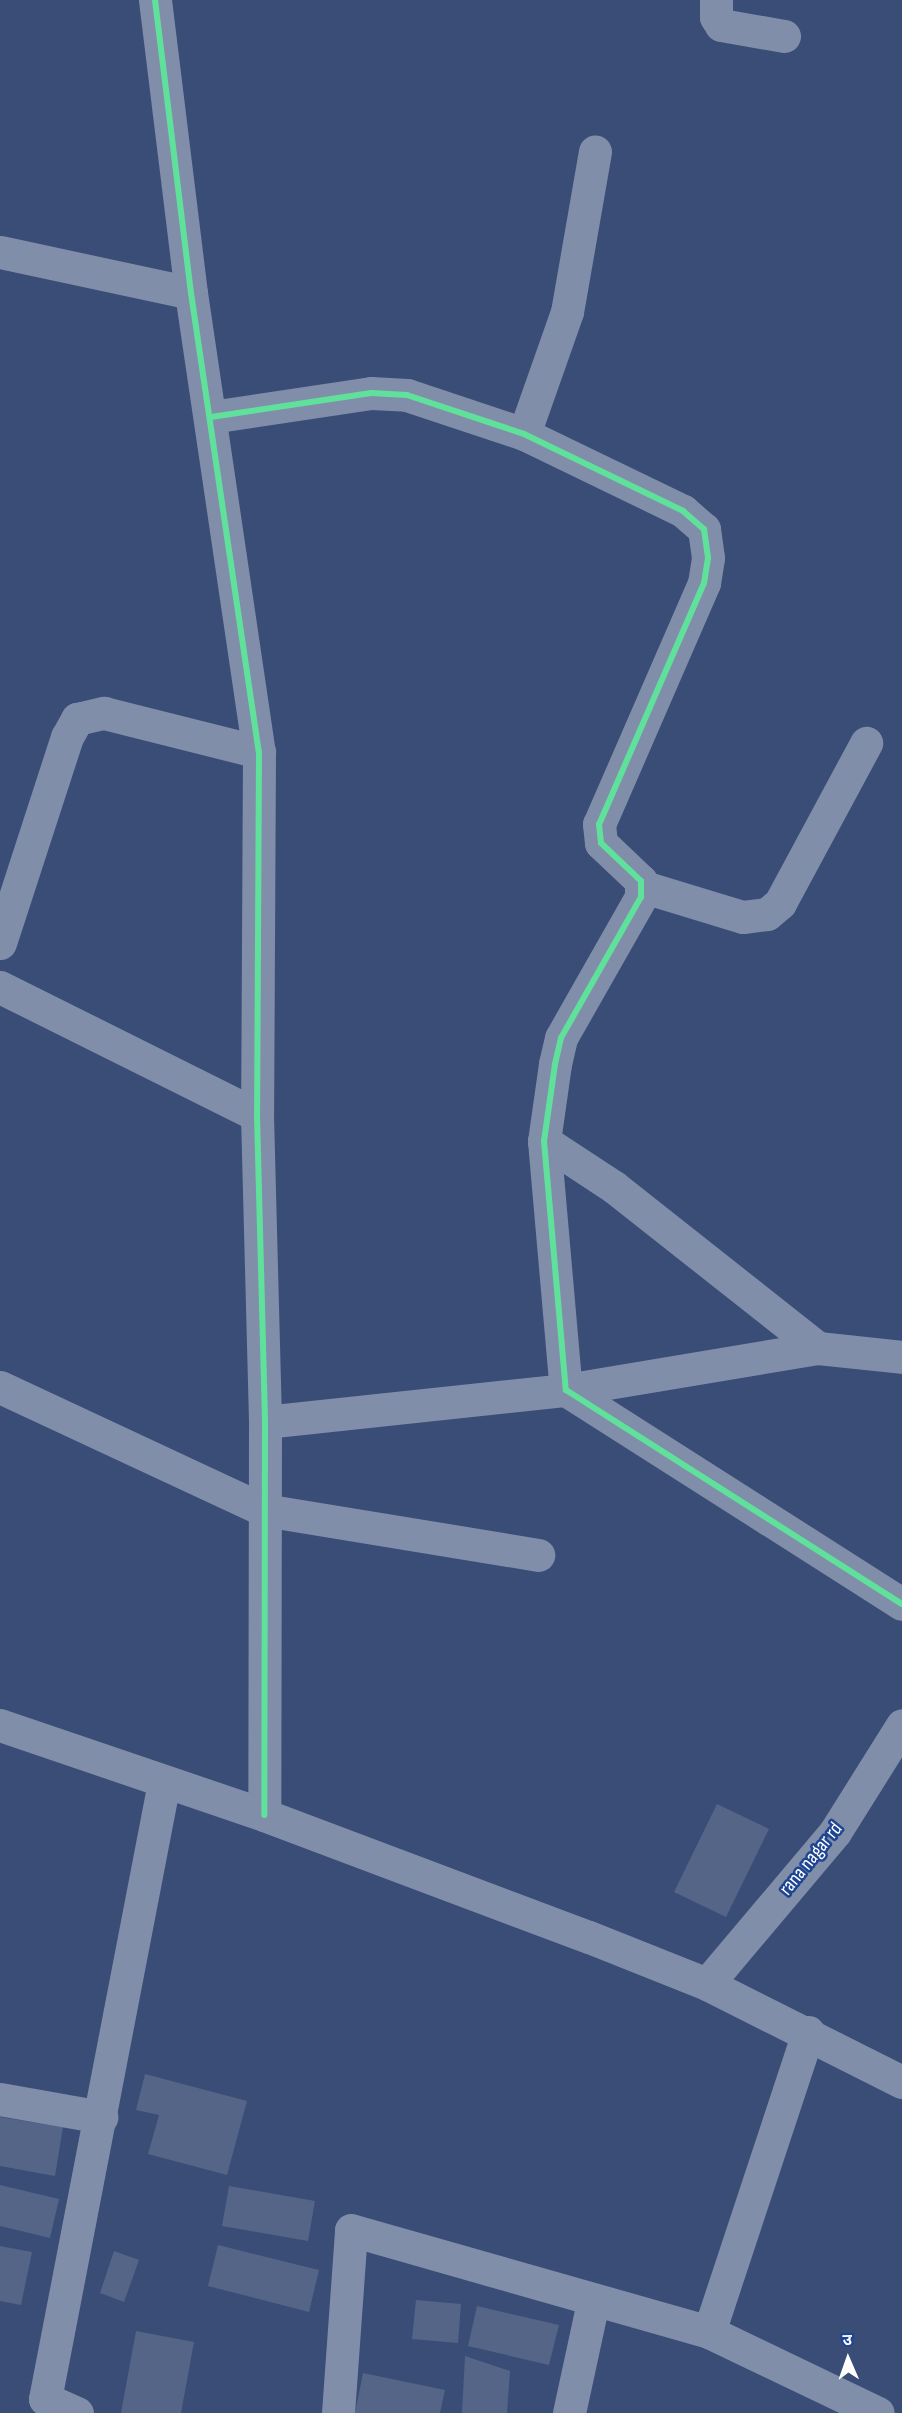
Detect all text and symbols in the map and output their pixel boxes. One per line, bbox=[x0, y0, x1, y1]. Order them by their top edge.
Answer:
street label: rana nagar rd bbox=[774, 1818, 848, 1900]
north arrow bbox=[818, 2329, 878, 2389]
text: उ bbox=[842, 2331, 852, 2350]

